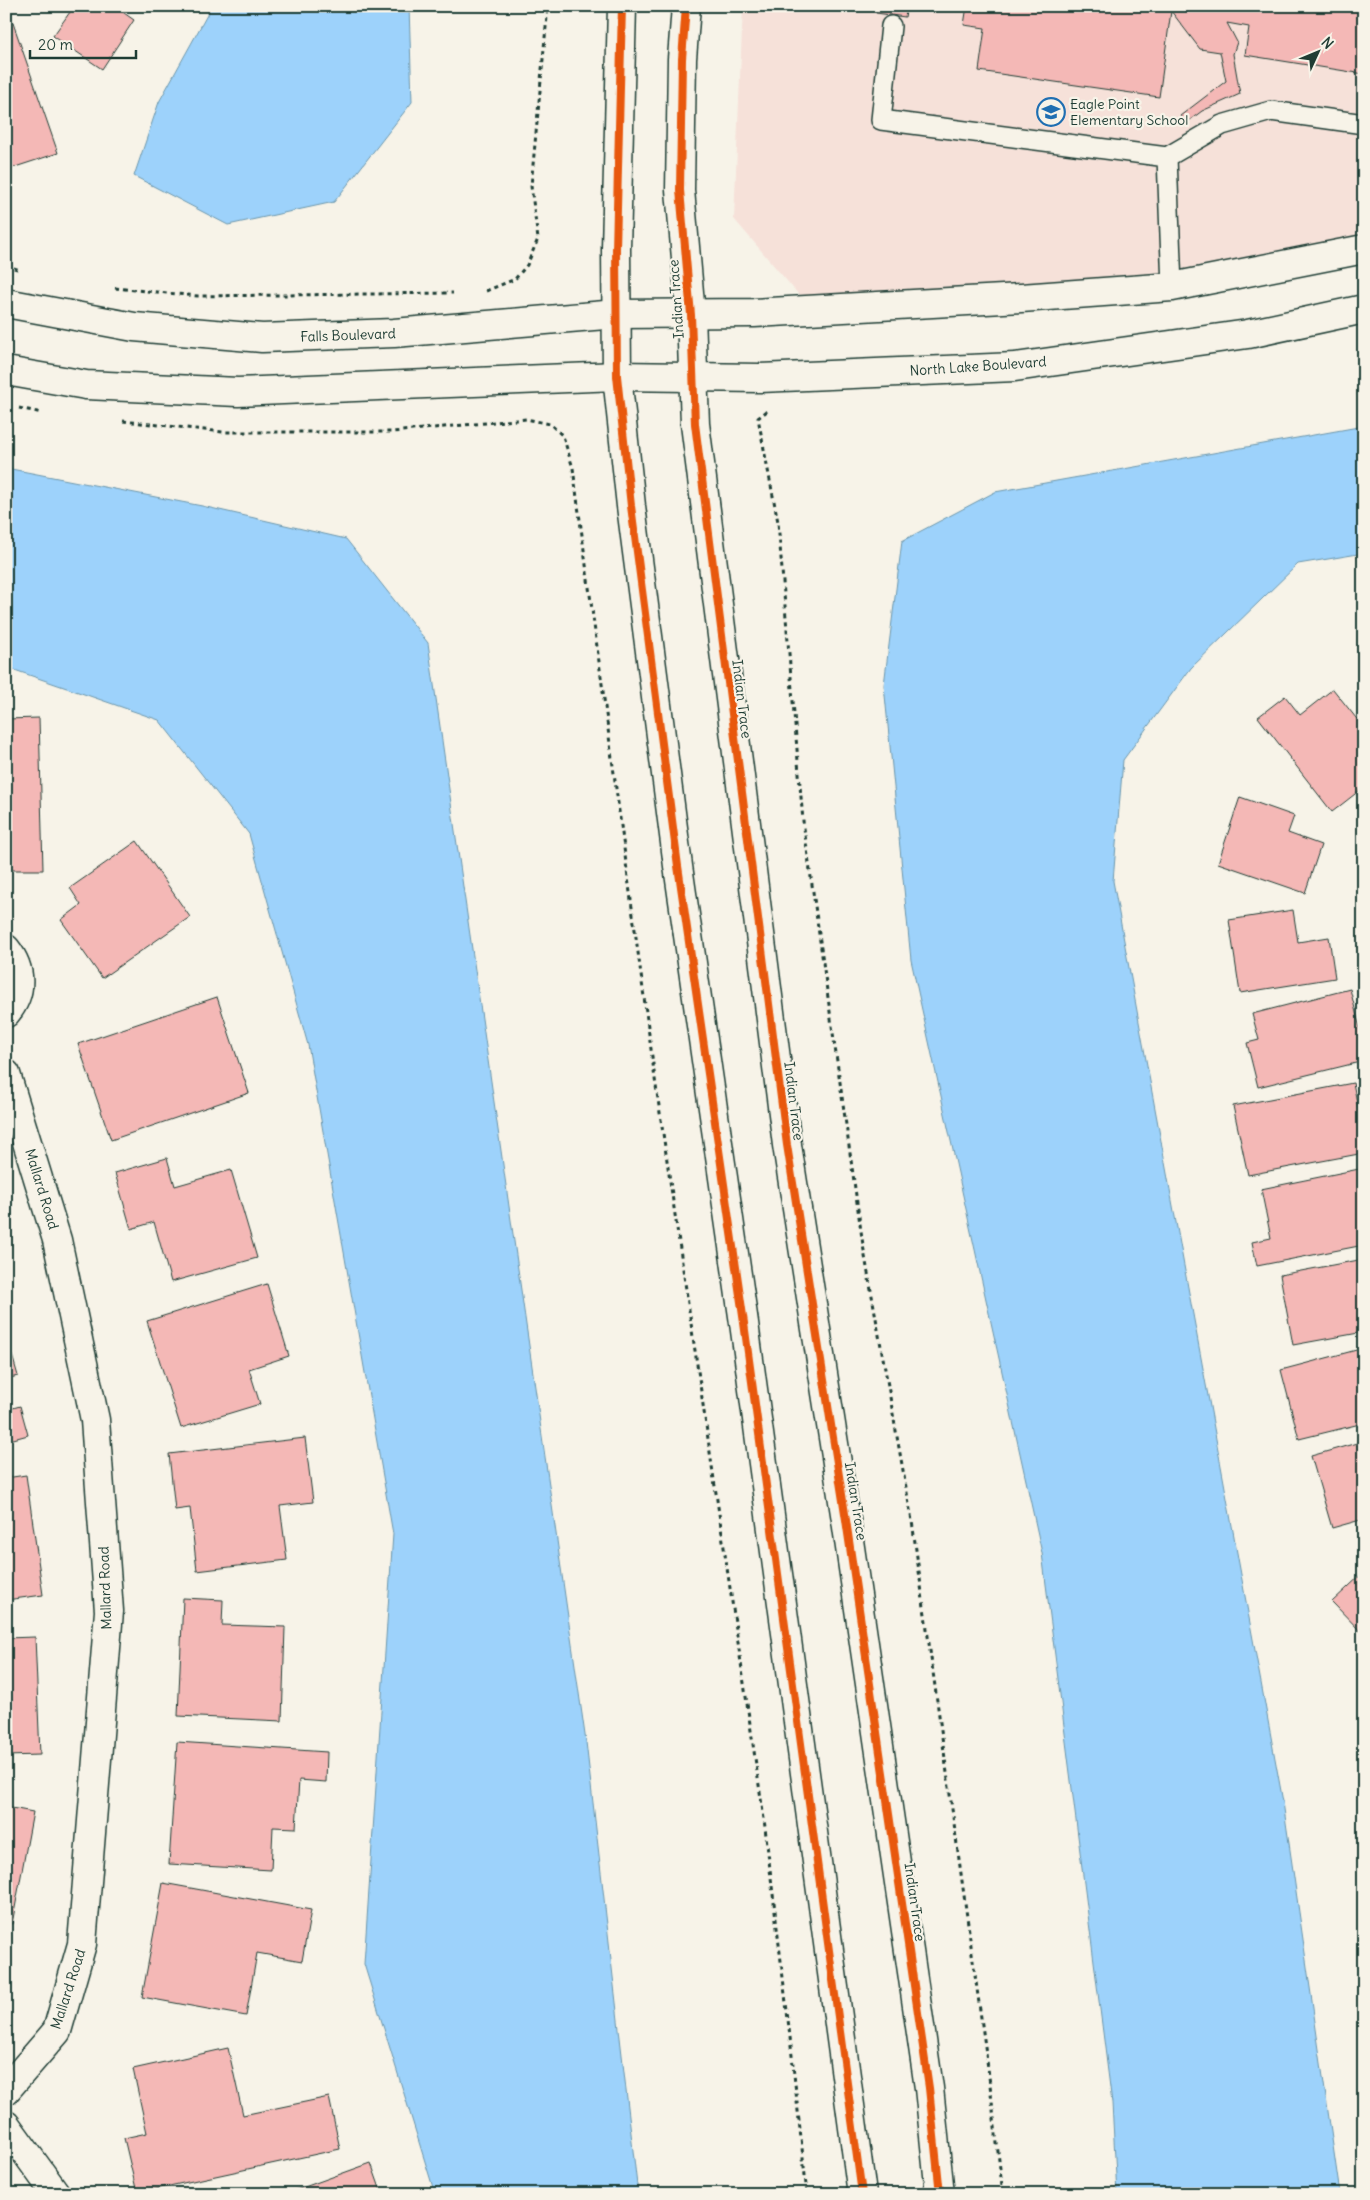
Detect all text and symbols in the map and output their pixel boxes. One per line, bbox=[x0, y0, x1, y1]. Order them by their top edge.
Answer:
scale bar bbox=[30, 28, 136, 60]
north arrow bbox=[1292, 28, 1342, 78]
text: N bbox=[1318, 33, 1337, 53]
text: 20 m bbox=[38, 35, 73, 54]
place label: Eagle Point Elementary School bbox=[1070, 95, 1188, 129]
school or university icon: Eagle Point Elementary School bbox=[1036, 97, 1066, 127]
street label: Indian Trace bbox=[664, 259, 688, 339]
street label: Falls Boulevard bbox=[300, 324, 396, 346]
street label: North Lake Boulevard bbox=[909, 352, 1047, 380]
street label: Indian Trace bbox=[728, 659, 756, 739]
street label: Indian Trace bbox=[780, 1061, 808, 1141]
street label: Mallard Road bbox=[21, 1146, 63, 1232]
street label: Indian Trace bbox=[841, 1460, 871, 1542]
street label: Mallard Road bbox=[95, 1546, 115, 1630]
street label: Indian Trace bbox=[901, 1862, 929, 1942]
street label: Mallard Road bbox=[47, 1947, 89, 2031]

